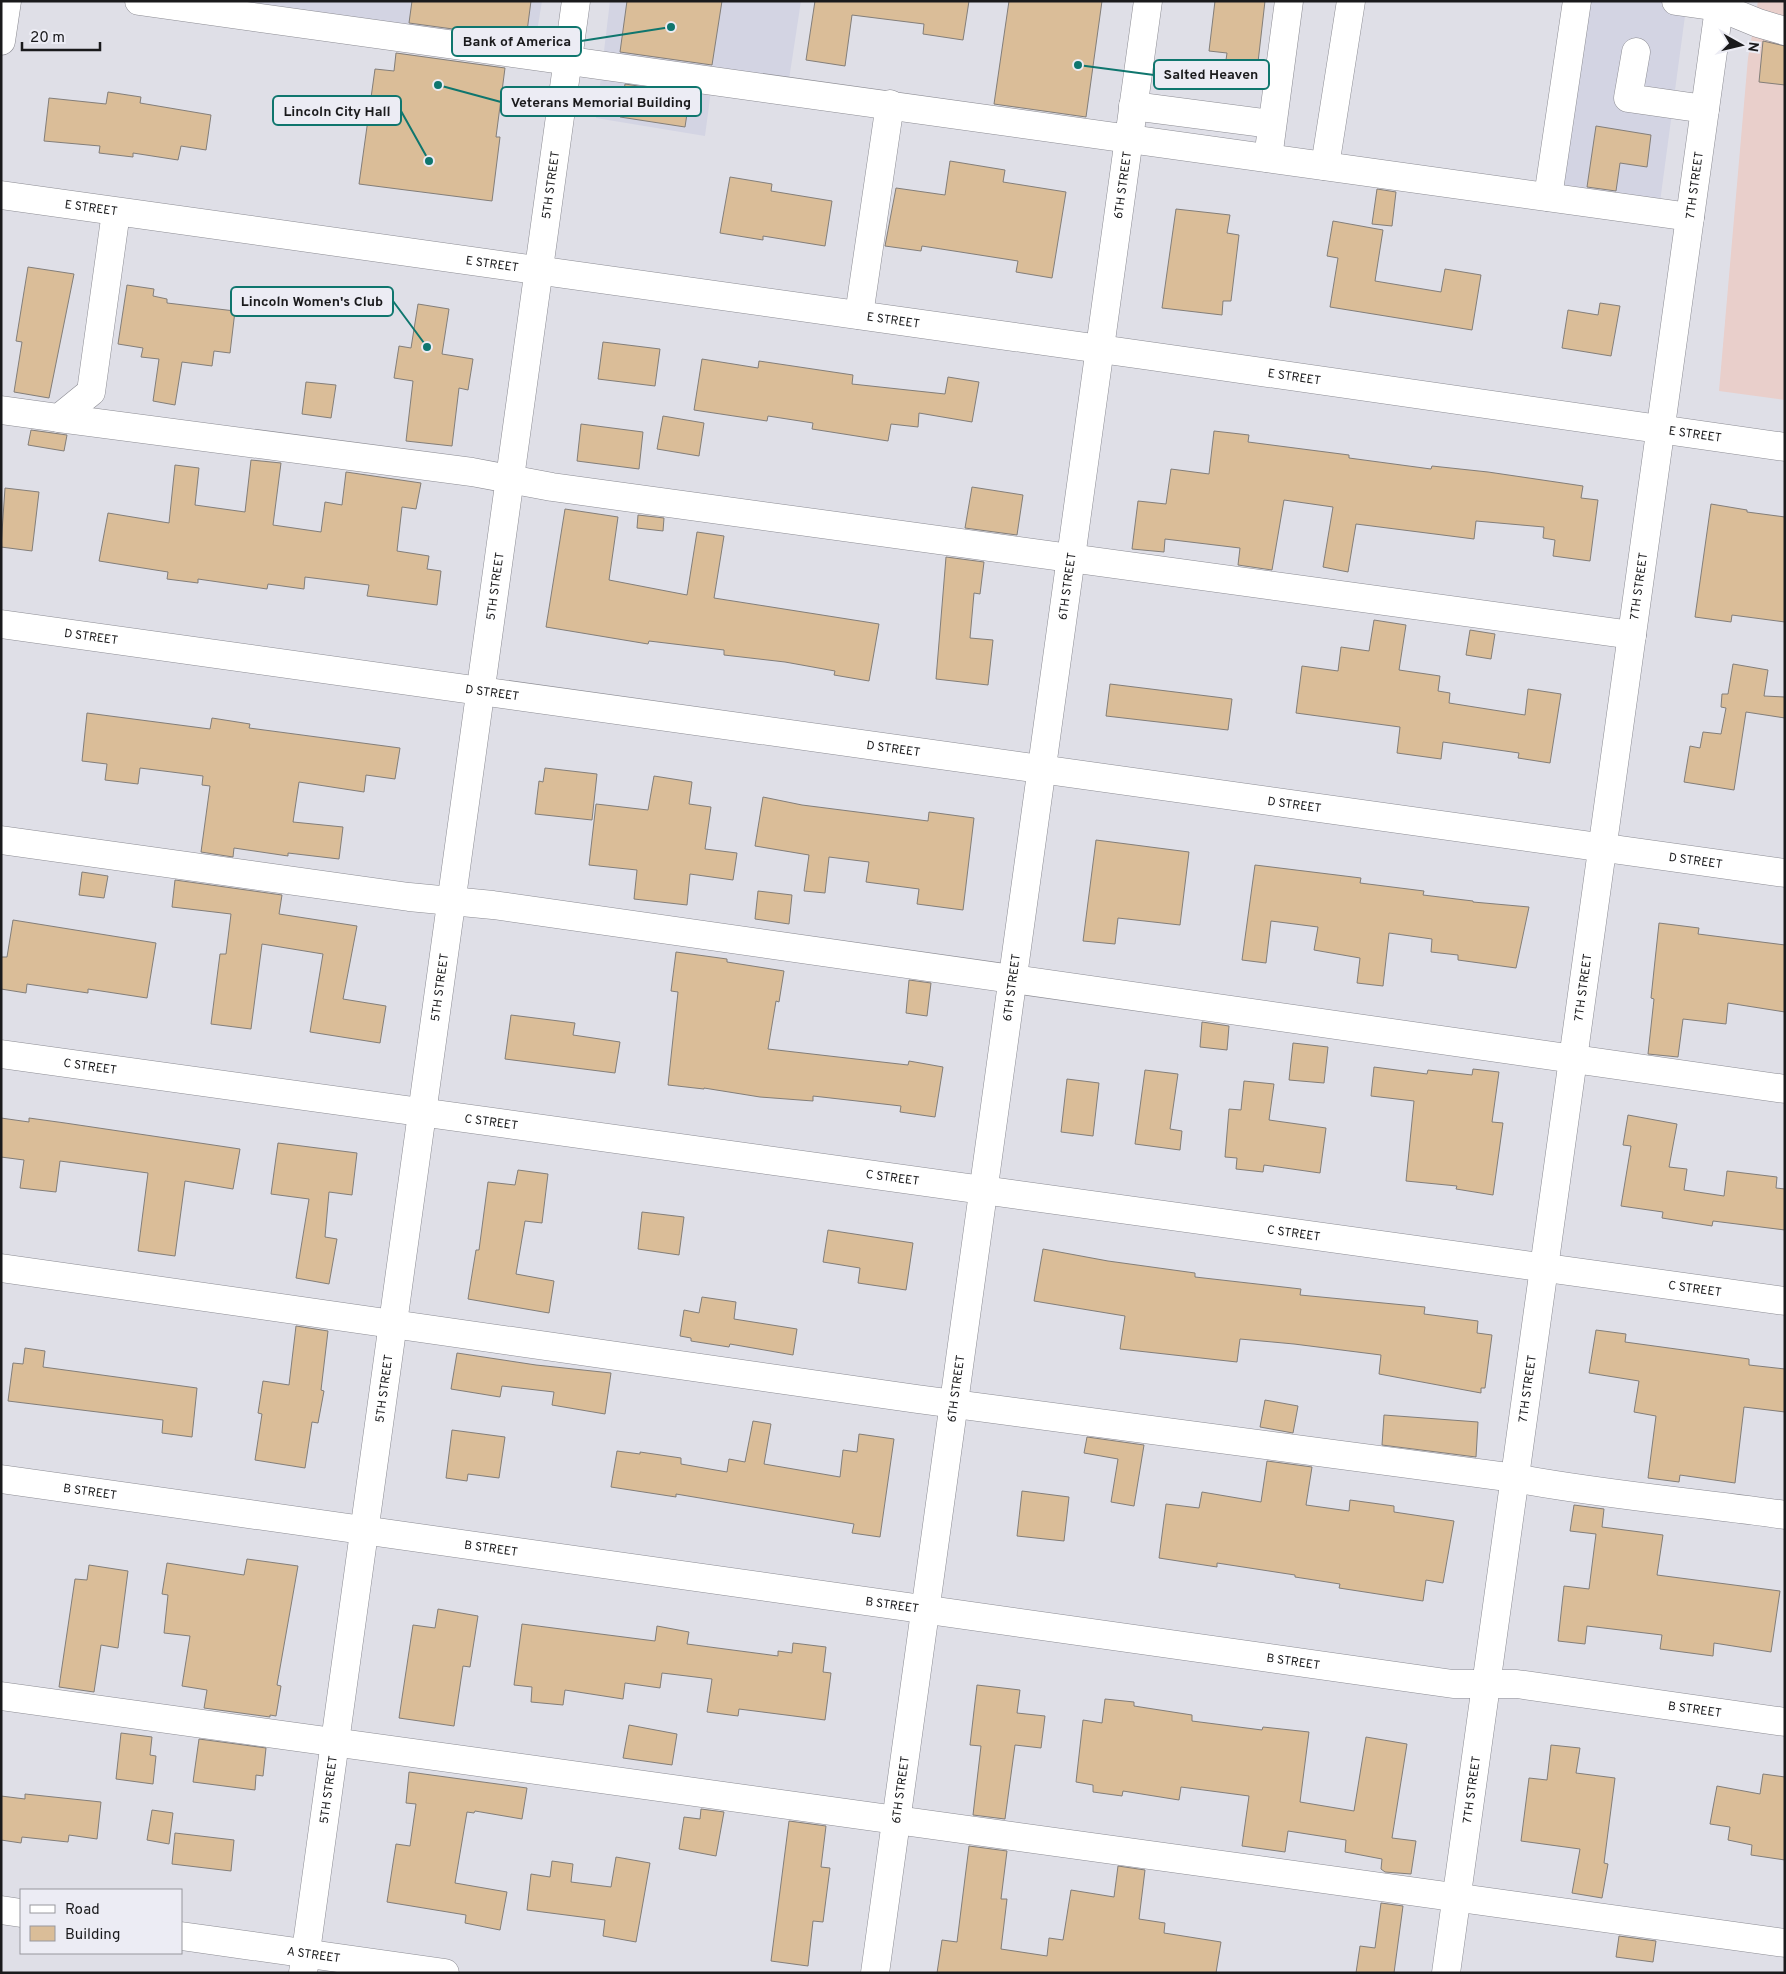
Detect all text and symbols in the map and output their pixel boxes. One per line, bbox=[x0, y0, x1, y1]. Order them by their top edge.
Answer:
scale bar bbox=[22, 20, 100, 52]
north arrow bbox=[1716, 20, 1766, 70]
callout: Bank of America bbox=[452, 27, 581, 56]
text: 20 m bbox=[30, 29, 65, 48]
text: Bank of America bbox=[463, 34, 571, 51]
text: N bbox=[1743, 40, 1762, 53]
callout: Salted Heaven bbox=[1154, 60, 1269, 89]
text: Salted Heaven bbox=[1164, 67, 1258, 84]
callout: Veterans Memorial Building bbox=[501, 87, 701, 116]
text: Veterans Memorial Building bbox=[511, 95, 691, 112]
callout: Lincoln City Hall bbox=[273, 96, 401, 125]
text: Lincoln City Hall bbox=[283, 104, 391, 121]
street label: 5TH STREET bbox=[539, 150, 564, 220]
street label: 6TH STREET bbox=[1111, 150, 1136, 220]
street label: 7TH STREET bbox=[1683, 150, 1708, 220]
street label: E STREET bbox=[64, 197, 118, 220]
street label: E STREET bbox=[465, 253, 520, 276]
callout: Lincoln Women's Club bbox=[231, 287, 393, 316]
text: Lincoln Women's Club bbox=[241, 294, 383, 311]
street label: E STREET bbox=[866, 309, 921, 333]
street label: E STREET bbox=[1267, 366, 1322, 389]
street label: E STREET bbox=[1668, 423, 1723, 447]
street label: 5TH STREET bbox=[483, 551, 509, 621]
street label: 6TH STREET bbox=[1055, 552, 1081, 621]
street label: 7TH STREET bbox=[1627, 552, 1652, 621]
street label: D STREET bbox=[63, 626, 119, 649]
street label: D STREET bbox=[464, 682, 520, 705]
street label: D STREET bbox=[865, 738, 921, 761]
street label: D STREET bbox=[1266, 794, 1322, 817]
street label: D STREET bbox=[1667, 850, 1723, 873]
street label: 5TH STREET bbox=[428, 952, 453, 1023]
street label: 6TH STREET bbox=[1000, 953, 1025, 1022]
street label: 7TH STREET bbox=[1571, 953, 1597, 1022]
street label: C STREET bbox=[62, 1056, 118, 1079]
street label: C STREET bbox=[463, 1111, 519, 1134]
street label: C STREET bbox=[865, 1167, 920, 1190]
street label: C STREET bbox=[1266, 1222, 1321, 1246]
street label: C STREET bbox=[1667, 1278, 1722, 1301]
street label: 5TH STREET bbox=[372, 1354, 398, 1424]
street label: 6TH STREET bbox=[944, 1354, 969, 1423]
street label: 7TH STREET bbox=[1516, 1354, 1541, 1424]
street label: B STREET bbox=[62, 1481, 118, 1504]
street label: B STREET bbox=[463, 1537, 519, 1561]
street label: B STREET bbox=[864, 1594, 920, 1617]
street label: B STREET bbox=[1265, 1651, 1321, 1674]
street label: B STREET bbox=[1667, 1698, 1722, 1722]
street label: 5TH STREET bbox=[317, 1755, 342, 1825]
street label: 6TH STREET bbox=[889, 1755, 914, 1825]
street label: 7TH STREET bbox=[1460, 1755, 1485, 1825]
legend bbox=[20, 1889, 182, 1954]
text: Road bbox=[65, 1901, 100, 1920]
text: Building bbox=[65, 1926, 120, 1945]
street label: A STREET bbox=[286, 1944, 341, 1967]

